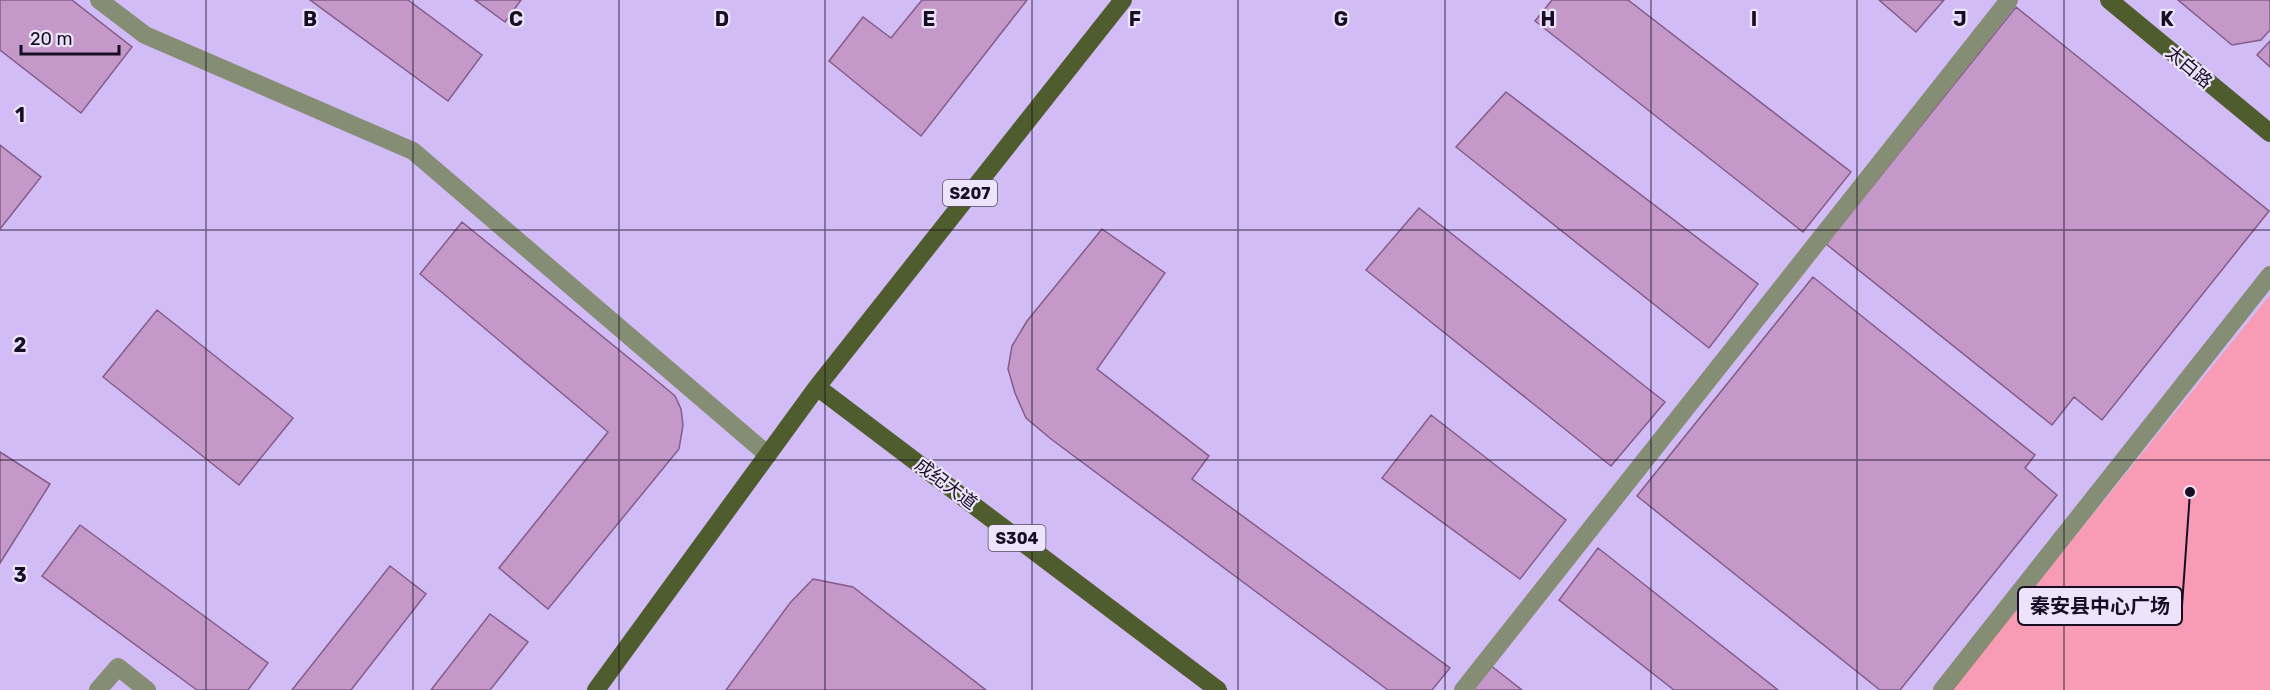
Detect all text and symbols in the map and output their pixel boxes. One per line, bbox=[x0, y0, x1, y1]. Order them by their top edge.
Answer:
text: B bbox=[303, 7, 317, 31]
text: C bbox=[509, 7, 523, 31]
text: D bbox=[715, 7, 729, 31]
text: E bbox=[923, 7, 935, 31]
text: F bbox=[1129, 7, 1141, 31]
text: G bbox=[1334, 7, 1348, 31]
text: H bbox=[1541, 7, 1555, 31]
text: I bbox=[1751, 7, 1757, 31]
text: J bbox=[1953, 7, 1967, 31]
text: K bbox=[2160, 7, 2174, 31]
scale bar bbox=[21, 18, 118, 56]
text: 20 m bbox=[30, 28, 72, 50]
street label: 太白路 bbox=[2161, 41, 2217, 93]
text: 1 bbox=[15, 103, 25, 127]
road number: S207 bbox=[943, 180, 997, 206]
text: 2 bbox=[14, 333, 27, 357]
street label: 成纪大道 bbox=[911, 454, 981, 514]
road number: S304 bbox=[988, 525, 1046, 551]
text: 3 bbox=[13, 563, 27, 587]
callout: 秦安县中心广场 bbox=[2018, 587, 2182, 625]
text: 秦安县中心广场 bbox=[2030, 594, 2170, 618]

